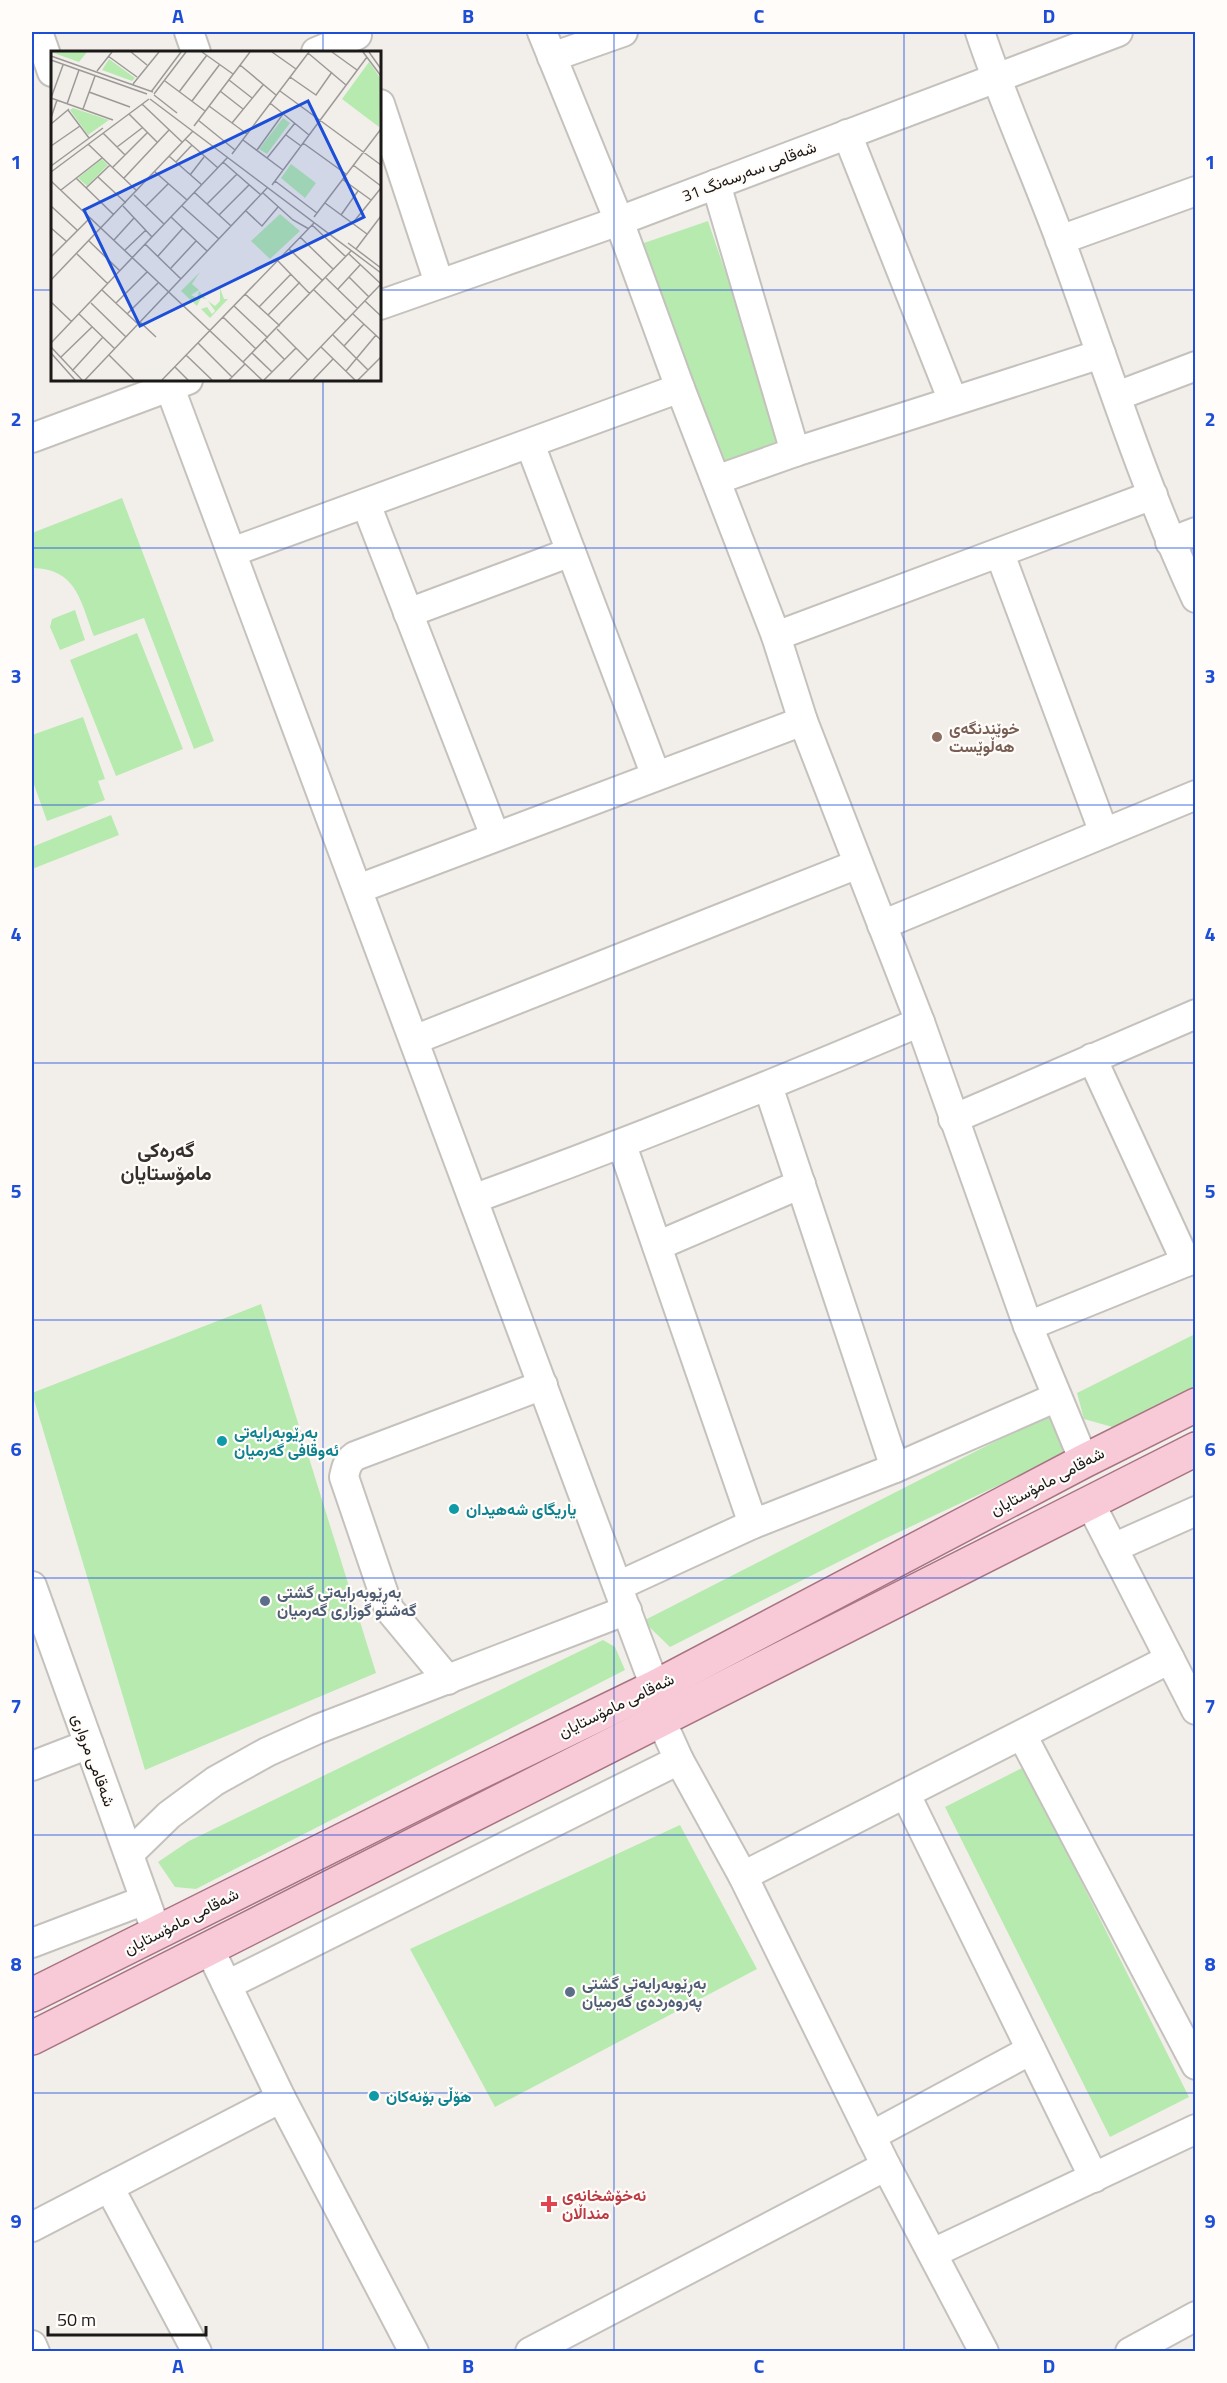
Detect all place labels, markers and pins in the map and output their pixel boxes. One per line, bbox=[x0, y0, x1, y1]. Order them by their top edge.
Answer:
place label: خوێندنگەی هەڵوێست bbox=[949, 716, 1019, 758]
marker: خوێندنگەی هەڵوێست bbox=[930, 730, 944, 744]
place label: بەڕێوبەرایەتی ئەوقافی گەرمیان bbox=[234, 1420, 339, 1462]
marker: بەڕێوبەرایەتی ئەوقافی گەرمیان bbox=[215, 1434, 229, 1448]
place label: یاریگای شەهیدان bbox=[466, 1497, 576, 1521]
marker: یاریگای شەهیدان bbox=[447, 1502, 461, 1516]
place label: بەڕێوبەرایەتی گشتی گەشتو گوزاری گەرمیان bbox=[277, 1580, 417, 1622]
marker: بەڕێوبەرایەتی گشتی گەشتو گوزاری گەرمیان bbox=[258, 1594, 272, 1608]
place label: بەڕێوبەرایەتی گشتی پەروەردەی گەرمیان bbox=[582, 1971, 707, 2013]
marker: بەڕێوبەرایەتی گشتی پەروەردەی گەرمیان bbox=[563, 1985, 577, 1999]
place label: هۆڵی بۆنەکان bbox=[386, 2084, 472, 2108]
marker: هۆڵی بۆنەکان bbox=[367, 2089, 381, 2103]
place label: نەخۆشخانەی منداڵان bbox=[562, 2183, 646, 2225]
marker: نەخۆشخانەی منداڵان bbox=[540, 2195, 558, 2213]

